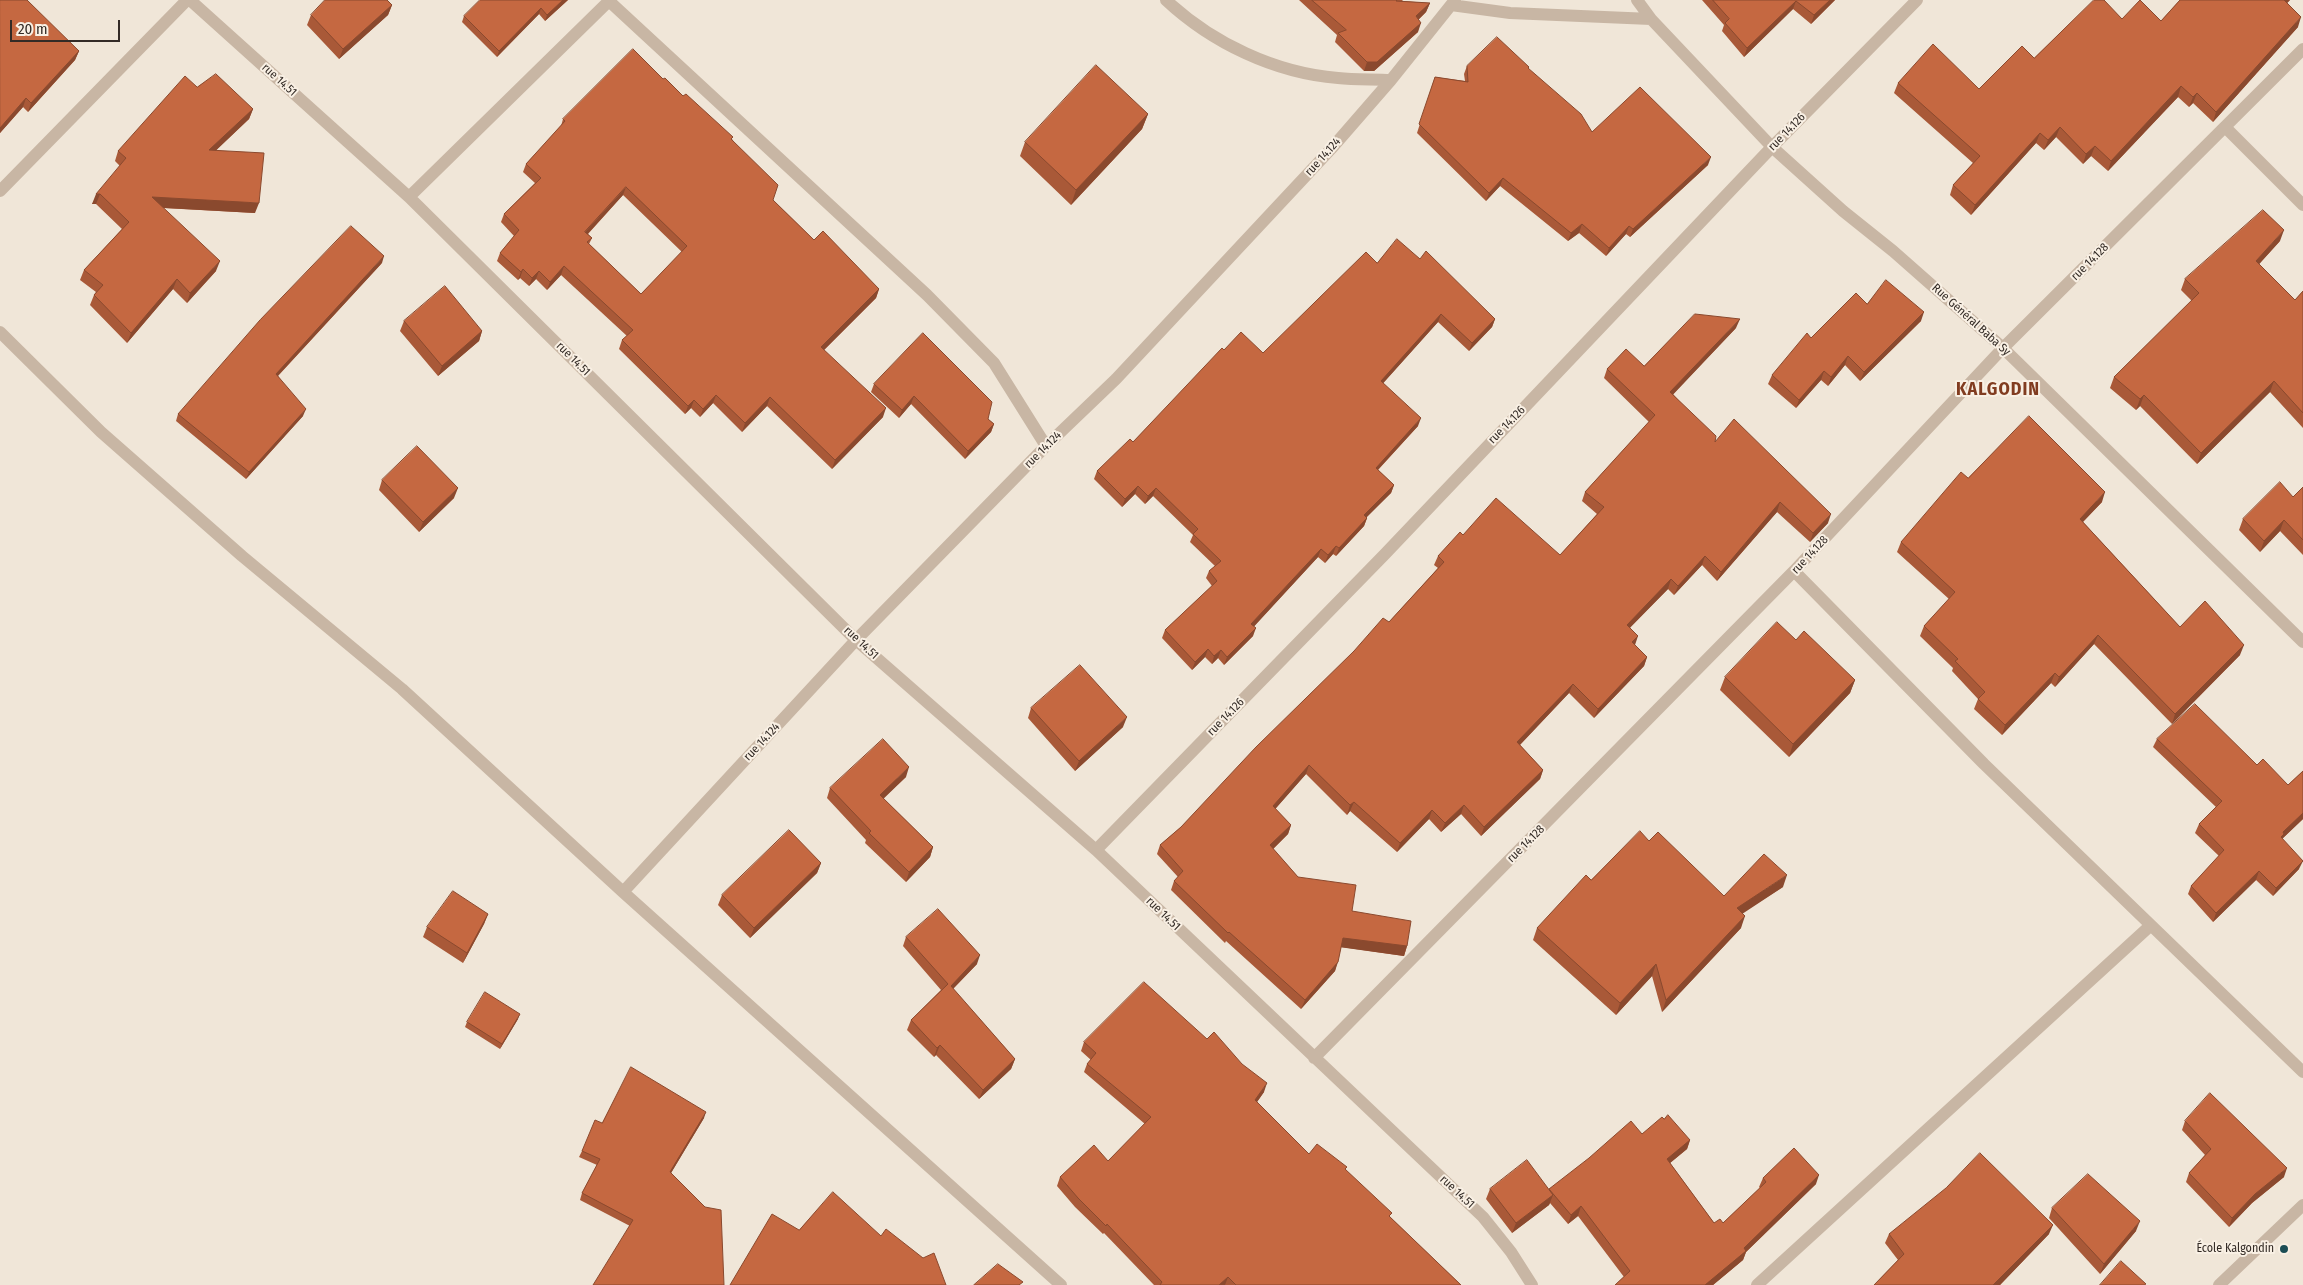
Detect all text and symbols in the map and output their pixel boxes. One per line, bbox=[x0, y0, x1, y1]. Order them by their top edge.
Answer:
scale bar bbox=[12, 10, 122, 42]
text: 20 m bbox=[18, 20, 48, 38]
street label: rue 14.51 bbox=[259, 61, 299, 99]
street label: rue 14.126 bbox=[1766, 110, 1808, 154]
street label: rue 14.124 bbox=[1302, 135, 1344, 179]
street label: rue 14.128 bbox=[2068, 240, 2112, 284]
street label: Rue Général Baba Sy bbox=[1929, 281, 2013, 359]
street label: rue 14.51 bbox=[553, 339, 593, 379]
district label: KALGODIN bbox=[1955, 379, 2041, 401]
street label: rue 14.126 bbox=[1486, 403, 1528, 447]
street label: rue 14.124 bbox=[1021, 428, 1065, 472]
street label: rue 14.128 bbox=[1789, 533, 1831, 577]
street label: rue 14.51 bbox=[841, 623, 881, 663]
street label: rue 14.126 bbox=[1205, 695, 1247, 739]
street label: rue 14.124 bbox=[741, 720, 783, 764]
street label: rue 14.128 bbox=[1504, 822, 1548, 866]
street label: rue 14.51 bbox=[1143, 894, 1183, 934]
street label: rue 14.51 bbox=[1437, 1172, 1477, 1212]
place label: École Kalgondin bbox=[2196, 1242, 2274, 1256]
marker: École Kalgondin bbox=[2278, 1243, 2290, 1255]

